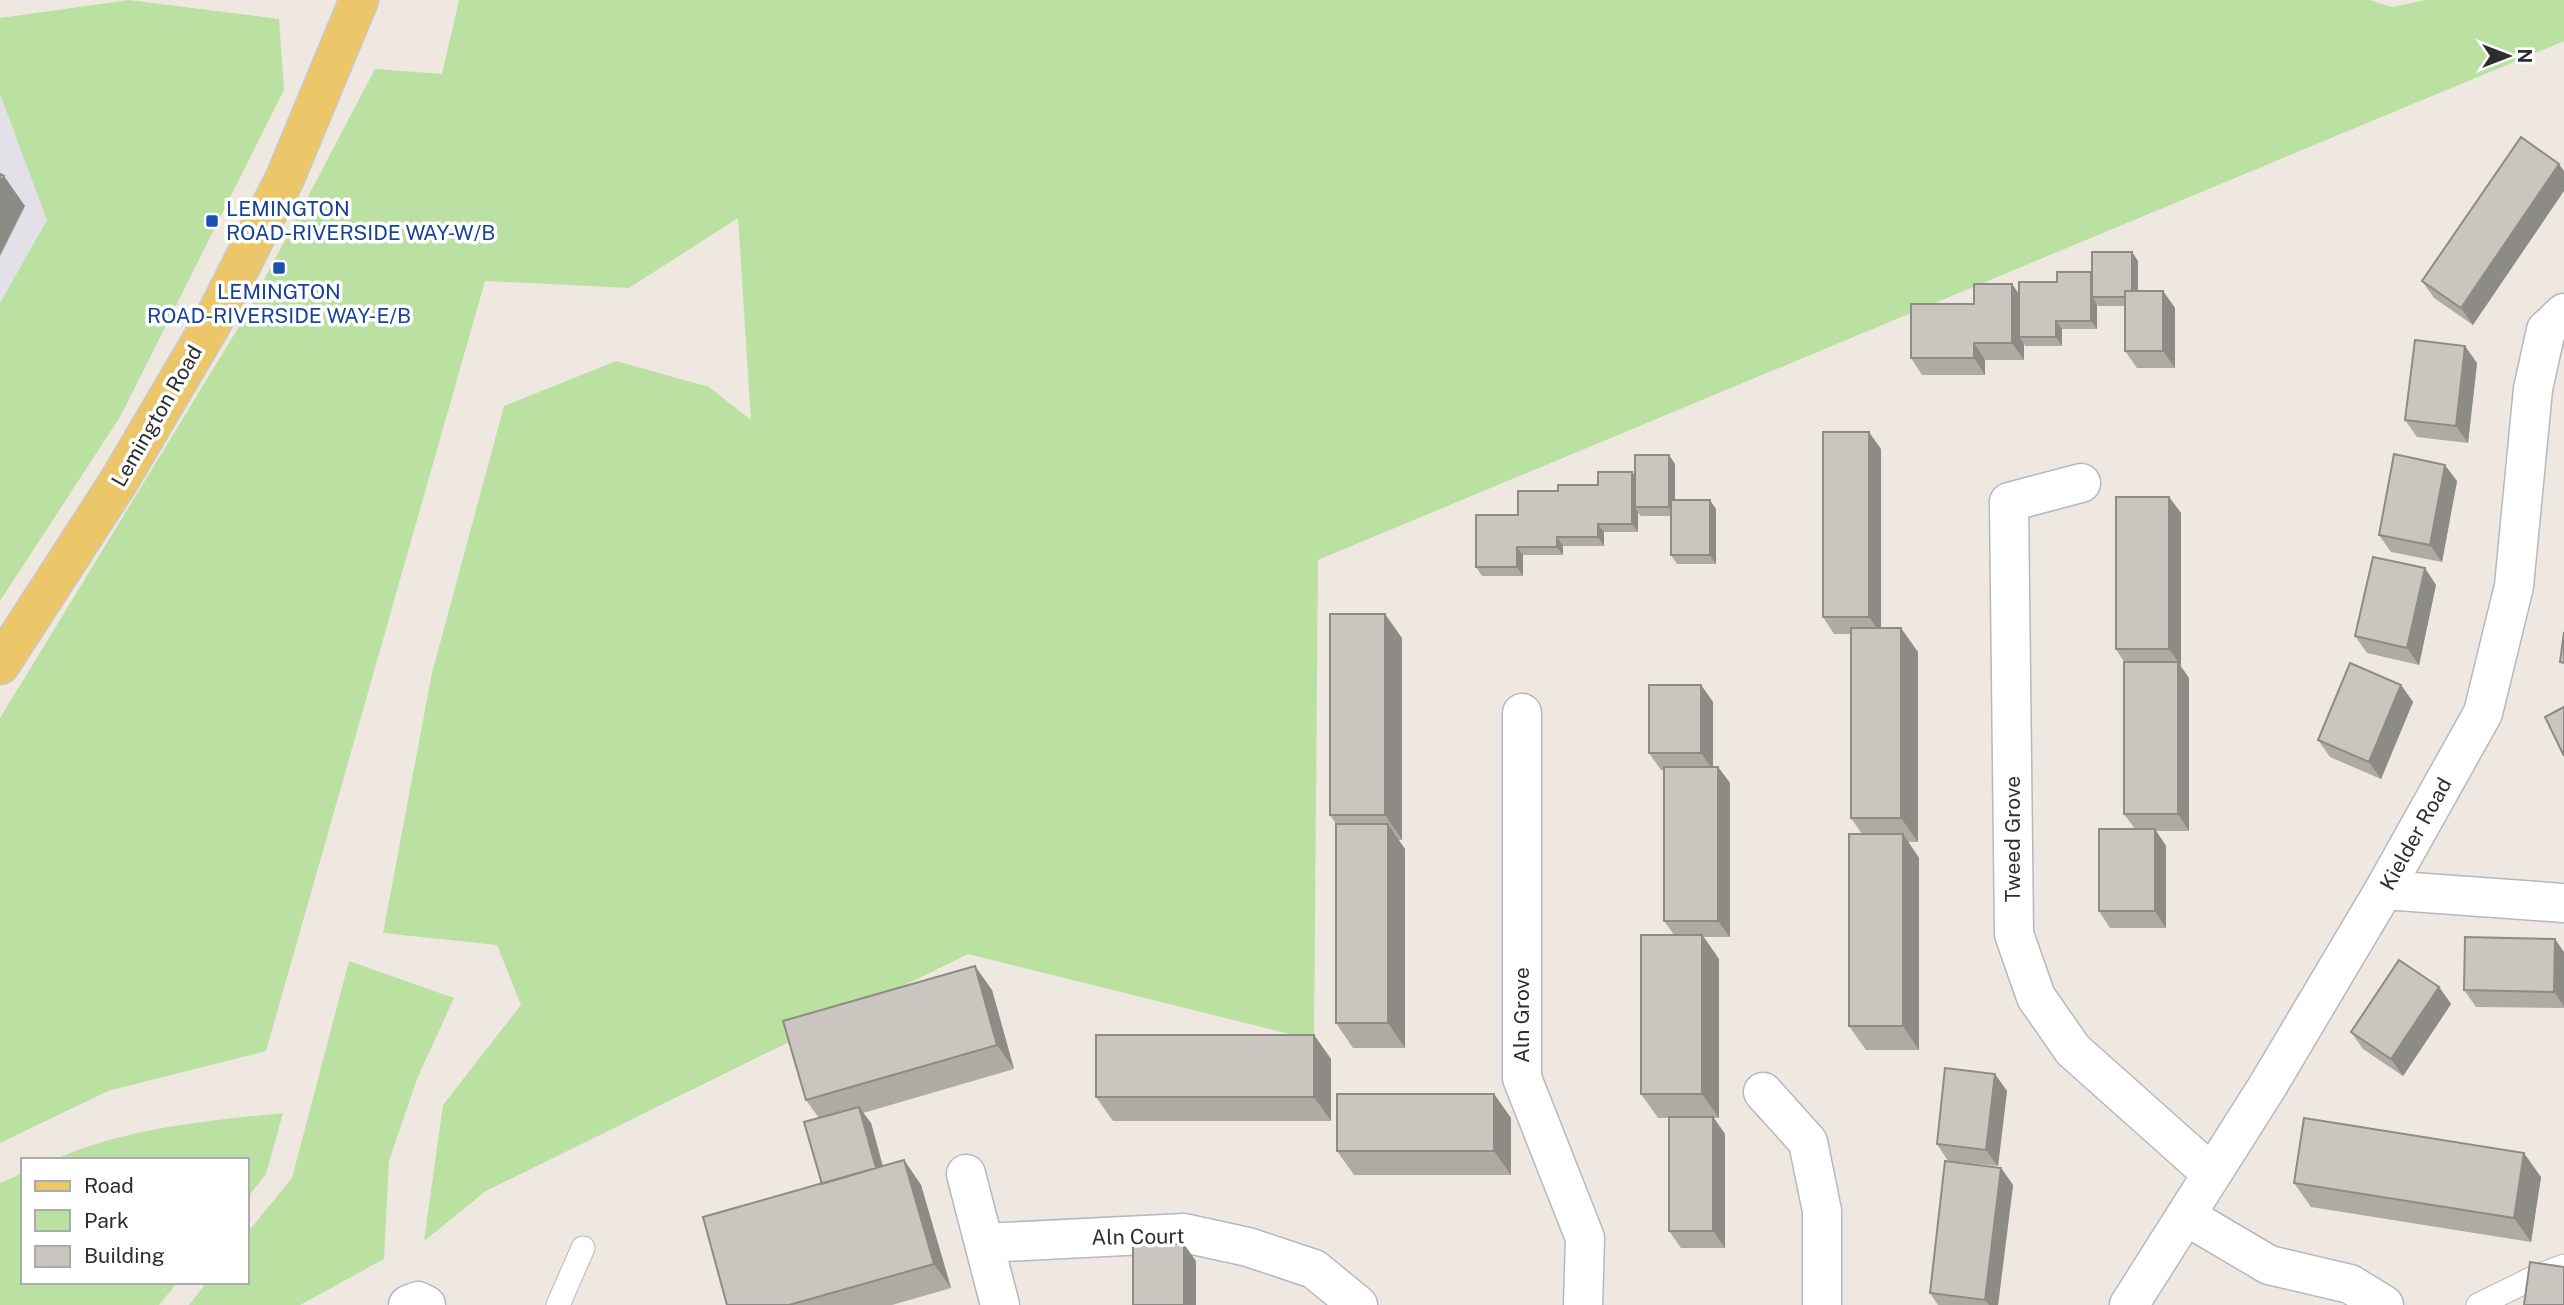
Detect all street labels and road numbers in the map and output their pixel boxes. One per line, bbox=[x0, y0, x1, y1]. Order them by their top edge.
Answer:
street label: Lemington Road bbox=[106, 341, 207, 491]
street label: Kielder Road bbox=[2374, 773, 2457, 894]
street label: Tweed Grove bbox=[2000, 776, 2025, 902]
street label: Aln Grove bbox=[1509, 967, 1534, 1063]
street label: Aln Court bbox=[1091, 1223, 1185, 1250]

